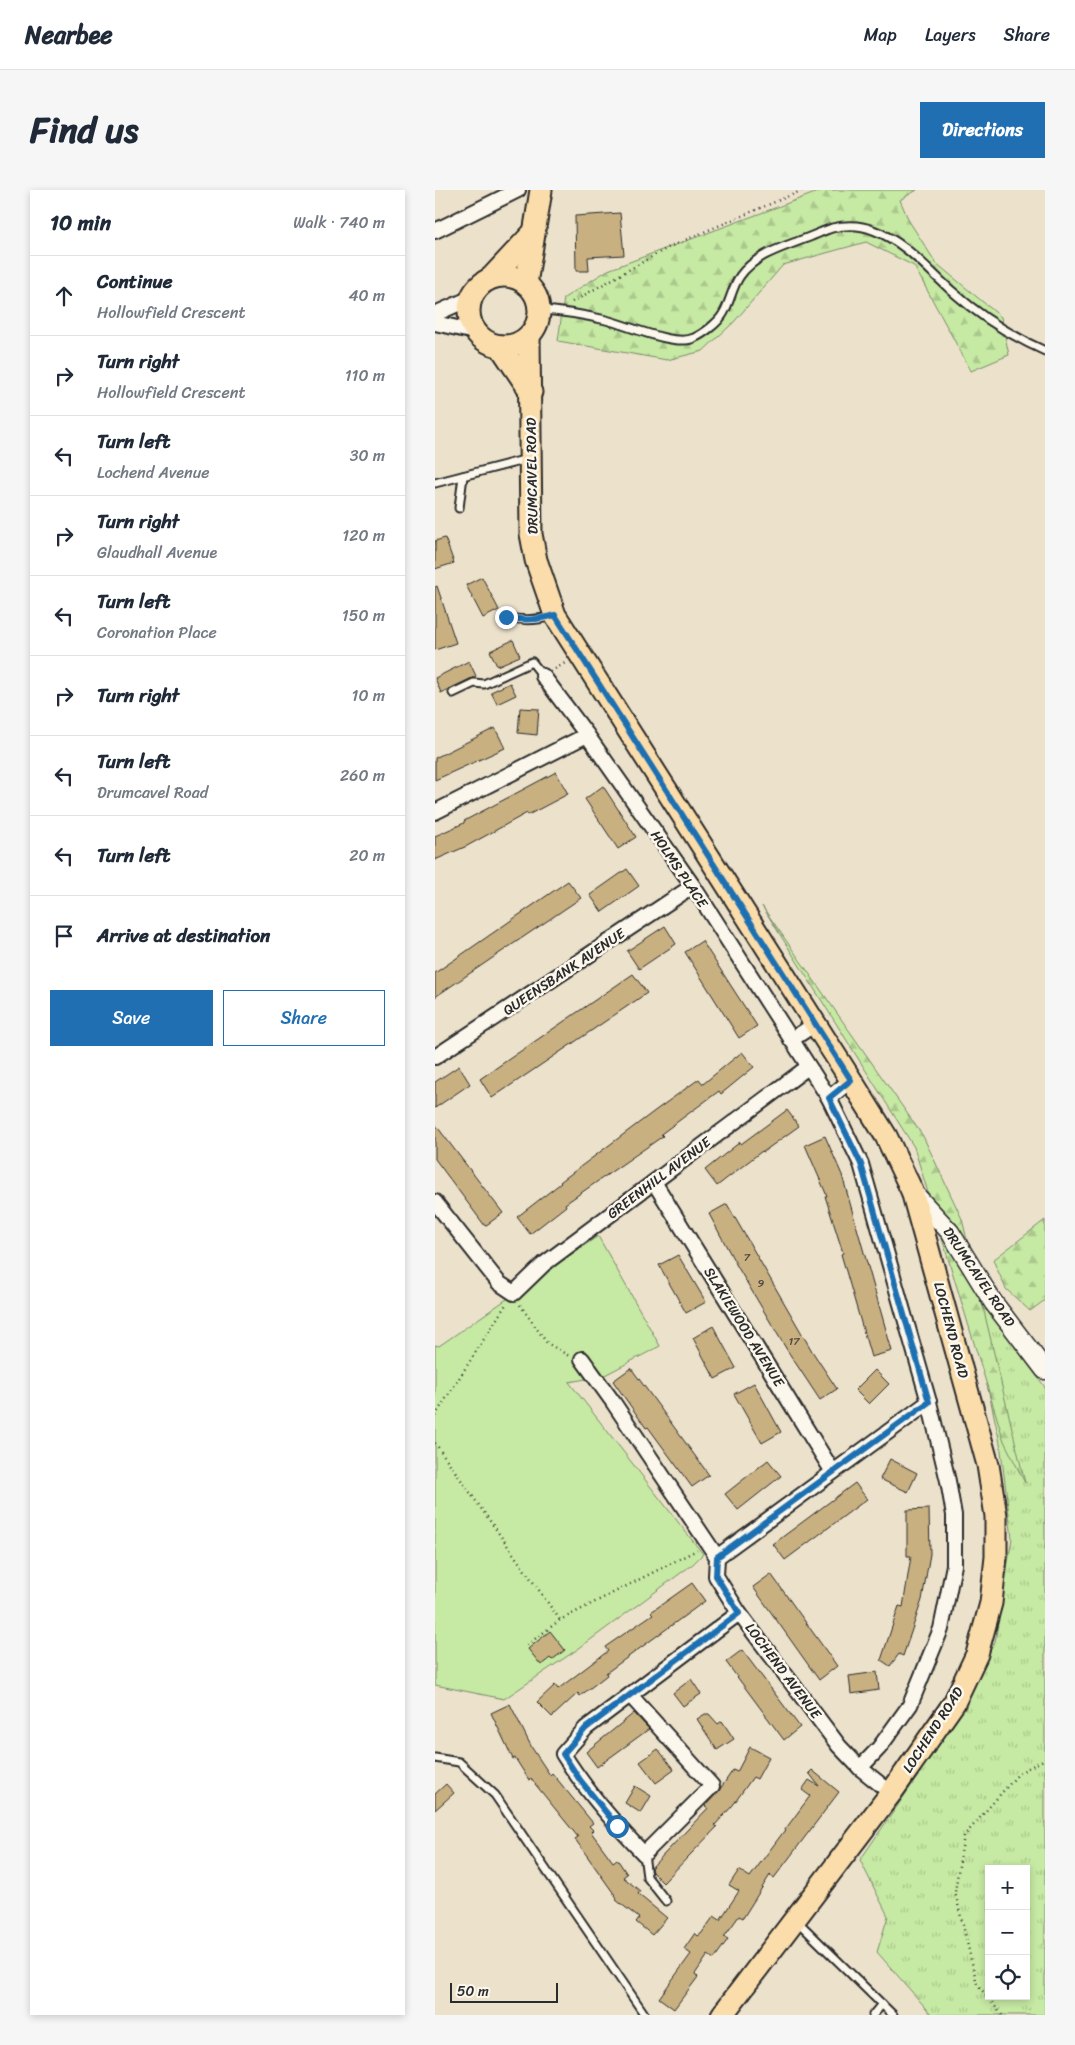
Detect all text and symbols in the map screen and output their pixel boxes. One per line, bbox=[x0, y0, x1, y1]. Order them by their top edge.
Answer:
text: Nearbee bbox=[25, 14, 113, 56]
text: Map bbox=[864, 19, 897, 51]
text: Layers bbox=[925, 19, 976, 51]
text: Share bbox=[1004, 19, 1050, 51]
text: Find us bbox=[30, 99, 138, 161]
button: Directions bbox=[920, 102, 1045, 158]
text: 10 min bbox=[50, 204, 111, 242]
text: Walk · 740 m bbox=[293, 208, 385, 237]
text: Continue bbox=[97, 265, 173, 298]
text: 40 m bbox=[348, 281, 385, 310]
icon: ahead bbox=[50, 282, 78, 310]
text: Hollowfield Crescent bbox=[97, 298, 245, 327]
text: Turn right bbox=[97, 345, 179, 378]
text: 110 m bbox=[345, 361, 385, 390]
icon: right bbox=[50, 362, 78, 390]
text: Hollowfield Crescent bbox=[97, 378, 245, 407]
street label: DRUMCAVEL ROAD bbox=[518, 417, 546, 534]
text: Turn left bbox=[97, 425, 170, 458]
text: 30 m bbox=[350, 441, 385, 470]
icon: left bbox=[50, 442, 78, 470]
text: Lochend Avenue bbox=[97, 458, 210, 487]
text: Turn right bbox=[97, 505, 179, 538]
text: 120 m bbox=[342, 521, 385, 550]
icon: right bbox=[50, 522, 78, 550]
text: Glaudhall Avenue bbox=[97, 538, 217, 567]
text: Turn left bbox=[97, 585, 170, 618]
text: 150 m bbox=[342, 601, 385, 630]
icon: left bbox=[50, 602, 78, 630]
route end bbox=[495, 606, 518, 629]
text: Coronation Place bbox=[97, 618, 217, 647]
text: Turn right bbox=[97, 679, 179, 712]
text: 10 m bbox=[352, 681, 385, 710]
icon: right bbox=[50, 682, 78, 710]
text: Turn left bbox=[97, 745, 170, 778]
text: 260 m bbox=[340, 761, 385, 790]
icon: left bbox=[50, 762, 78, 790]
text: Drumcavel Road bbox=[97, 778, 208, 807]
street label: HOLMS PLACE bbox=[644, 825, 715, 914]
text: Turn left bbox=[97, 839, 170, 872]
text: 20 m bbox=[349, 841, 385, 870]
icon: left bbox=[50, 842, 78, 870]
text: Arrive at destination bbox=[97, 919, 270, 952]
street label: QUEENSBANK AVENUE bbox=[498, 921, 631, 1022]
icon: arrive bbox=[50, 922, 78, 950]
button: Save bbox=[50, 990, 213, 1046]
button: Share bbox=[223, 990, 385, 1046]
street label: GREENHILL AVENUE bbox=[601, 1130, 717, 1226]
street label: DRUMCAVEL ROAD bbox=[936, 1222, 1022, 1333]
house number: 7 bbox=[744, 1248, 751, 1267]
street label: SLAKIEWOOD AVENUE bbox=[697, 1262, 792, 1393]
house number: 9 bbox=[758, 1274, 765, 1293]
street label: LOCHEND ROAD bbox=[926, 1279, 976, 1381]
house number: 17 bbox=[789, 1332, 800, 1351]
street label: LOCHEND AVENUE bbox=[738, 1617, 828, 1726]
street label: LOCHEND ROAD bbox=[896, 1681, 971, 1778]
route start bbox=[606, 1815, 629, 1838]
map controls bbox=[985, 1865, 1030, 2000]
button: + bbox=[985, 1865, 1030, 1910]
button: − bbox=[985, 1910, 1030, 1955]
button: locate bbox=[985, 1955, 1030, 2000]
text: 50 m bbox=[457, 1979, 489, 2004]
scale bar bbox=[450, 1980, 557, 2003]

